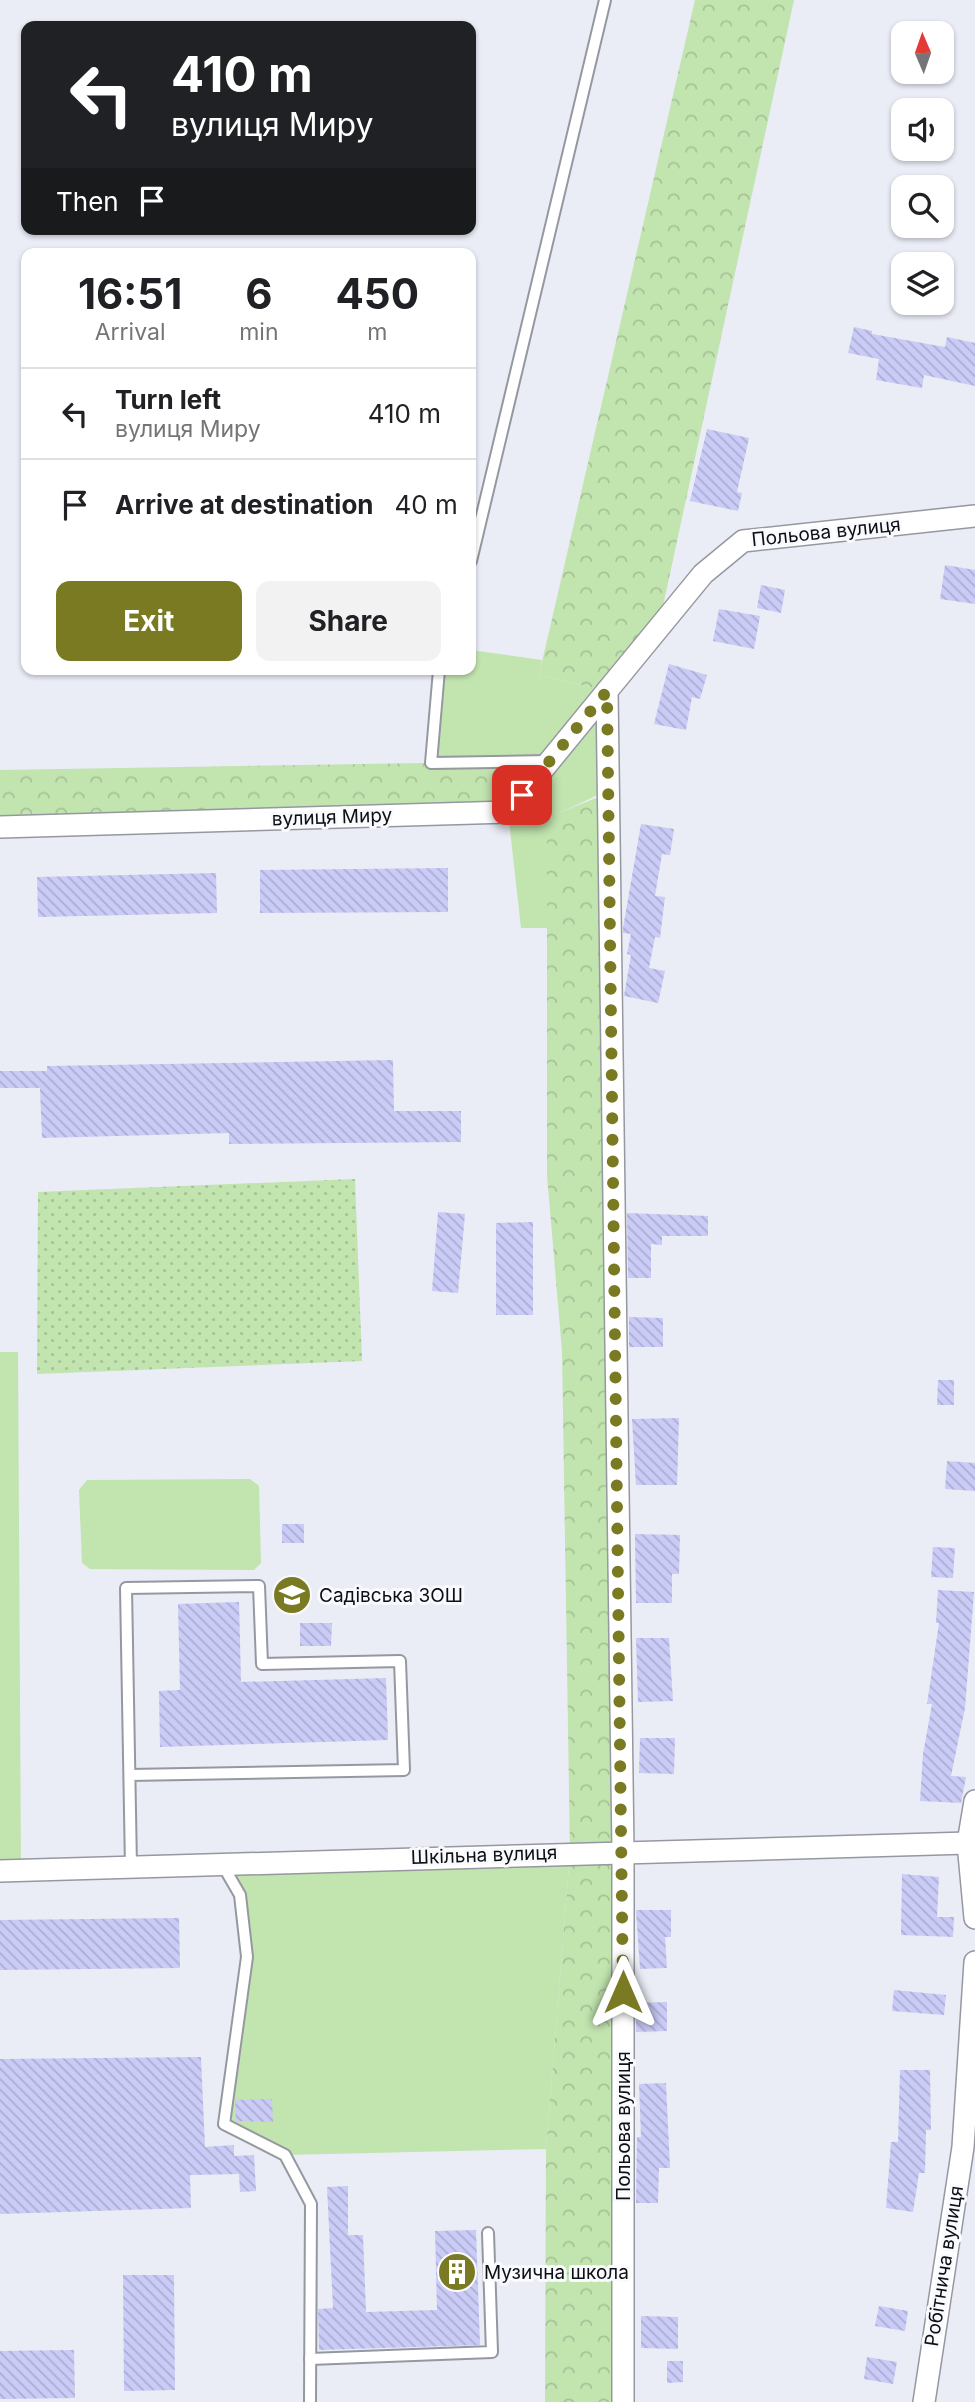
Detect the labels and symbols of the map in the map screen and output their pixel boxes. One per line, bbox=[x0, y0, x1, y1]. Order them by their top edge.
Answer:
north arrow bbox=[891, 21, 954, 84]
street label: Польова вулиця bbox=[750, 513, 902, 551]
pin bbox=[492, 765, 552, 825]
street label: вулиця Миру bbox=[271, 803, 393, 831]
school or university icon: Садівська ЗОШ bbox=[271, 1574, 313, 1616]
place label: Садівська ЗОШ bbox=[319, 1584, 463, 1607]
street label: Шкільна вулиця bbox=[410, 1841, 558, 1869]
position arrow bbox=[586, 1955, 660, 2029]
street label: Польова вулиця bbox=[612, 2051, 635, 2201]
street label: Робітнича вулиця bbox=[920, 2184, 968, 2348]
building icon: Музична школа bbox=[436, 2251, 478, 2293]
place label: Музична школа bbox=[484, 2261, 629, 2284]

